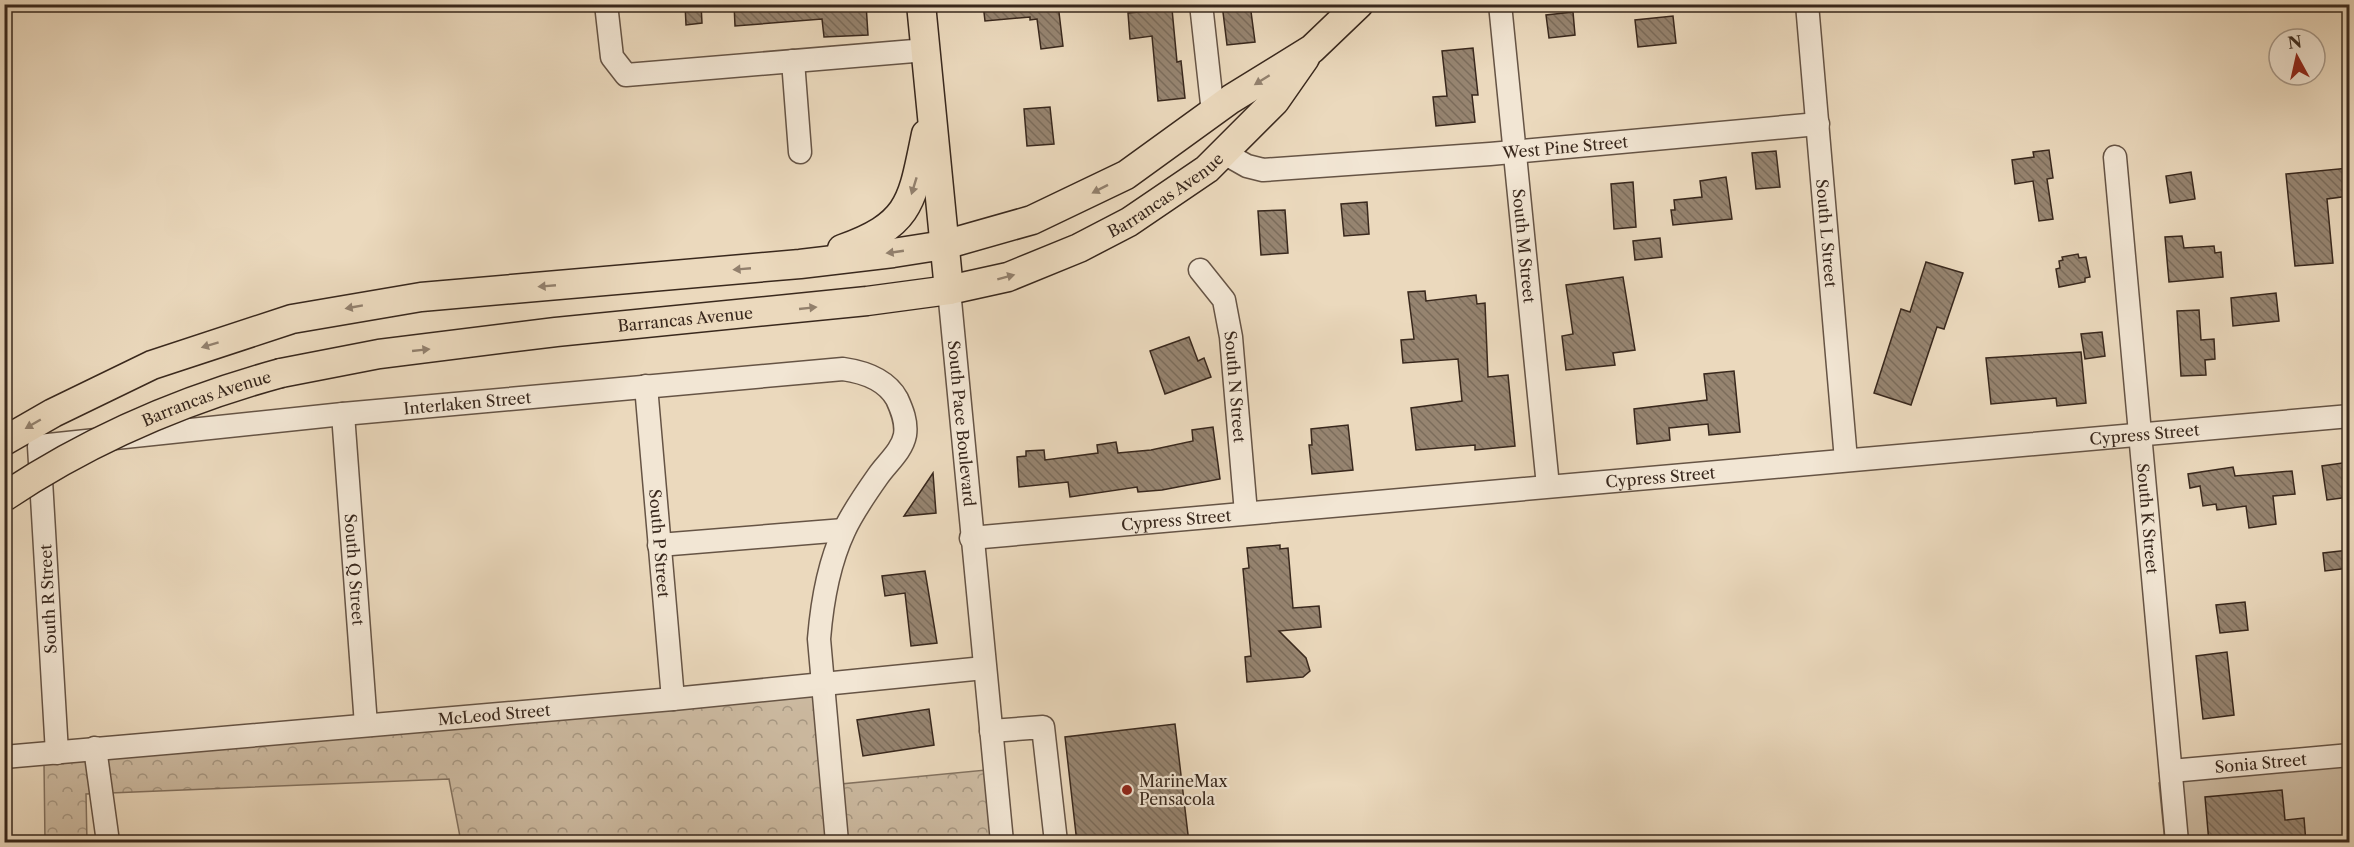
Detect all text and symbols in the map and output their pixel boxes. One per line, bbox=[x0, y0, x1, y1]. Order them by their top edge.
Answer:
north arrow bbox=[2267, 27, 2327, 87]
text: N bbox=[2287, 31, 2303, 53]
one-way arrow bbox=[1254, 74, 1270, 85]
street label: West Pine Street bbox=[1501, 131, 1629, 163]
street label: Barrancas Avenue bbox=[1104, 149, 1227, 241]
one-way arrow bbox=[909, 177, 918, 195]
street label: South L Street bbox=[1812, 178, 1841, 289]
one-way arrow bbox=[1092, 184, 1109, 193]
street label: South M Street bbox=[1508, 188, 1540, 304]
one-way arrow bbox=[886, 248, 905, 257]
one-way arrow bbox=[732, 264, 751, 274]
one-way arrow bbox=[997, 271, 1015, 281]
one-way arrow bbox=[538, 281, 557, 291]
street label: Barrancas Avenue bbox=[617, 302, 754, 336]
one-way arrow bbox=[344, 303, 363, 312]
one-way arrow bbox=[799, 303, 818, 313]
street label: South N Street bbox=[1220, 329, 1250, 444]
street label: South Pace Boulevard bbox=[944, 339, 980, 508]
one-way arrow bbox=[201, 340, 219, 350]
one-way arrow bbox=[412, 345, 431, 355]
street label: Barrancas Avenue bbox=[139, 366, 273, 431]
street label: Interlaken Street bbox=[403, 387, 532, 419]
one-way arrow bbox=[25, 419, 41, 430]
street label: Cypress Street bbox=[2089, 419, 2201, 449]
street label: Cypress Street bbox=[1605, 462, 1716, 492]
street label: South K Street bbox=[2133, 462, 2163, 575]
street label: South P Street bbox=[645, 488, 674, 599]
street label: Cypress Street bbox=[1120, 505, 1232, 535]
street label: South Q Street bbox=[340, 513, 369, 627]
street label: South R Street bbox=[35, 543, 61, 654]
street label: McLeod Street bbox=[437, 700, 552, 729]
street label: Sonia Street bbox=[2214, 749, 2308, 777]
place label: MarineMax Pensacola bbox=[1139, 771, 1228, 809]
marker: MarineMax Pensacola bbox=[1120, 783, 1134, 797]

